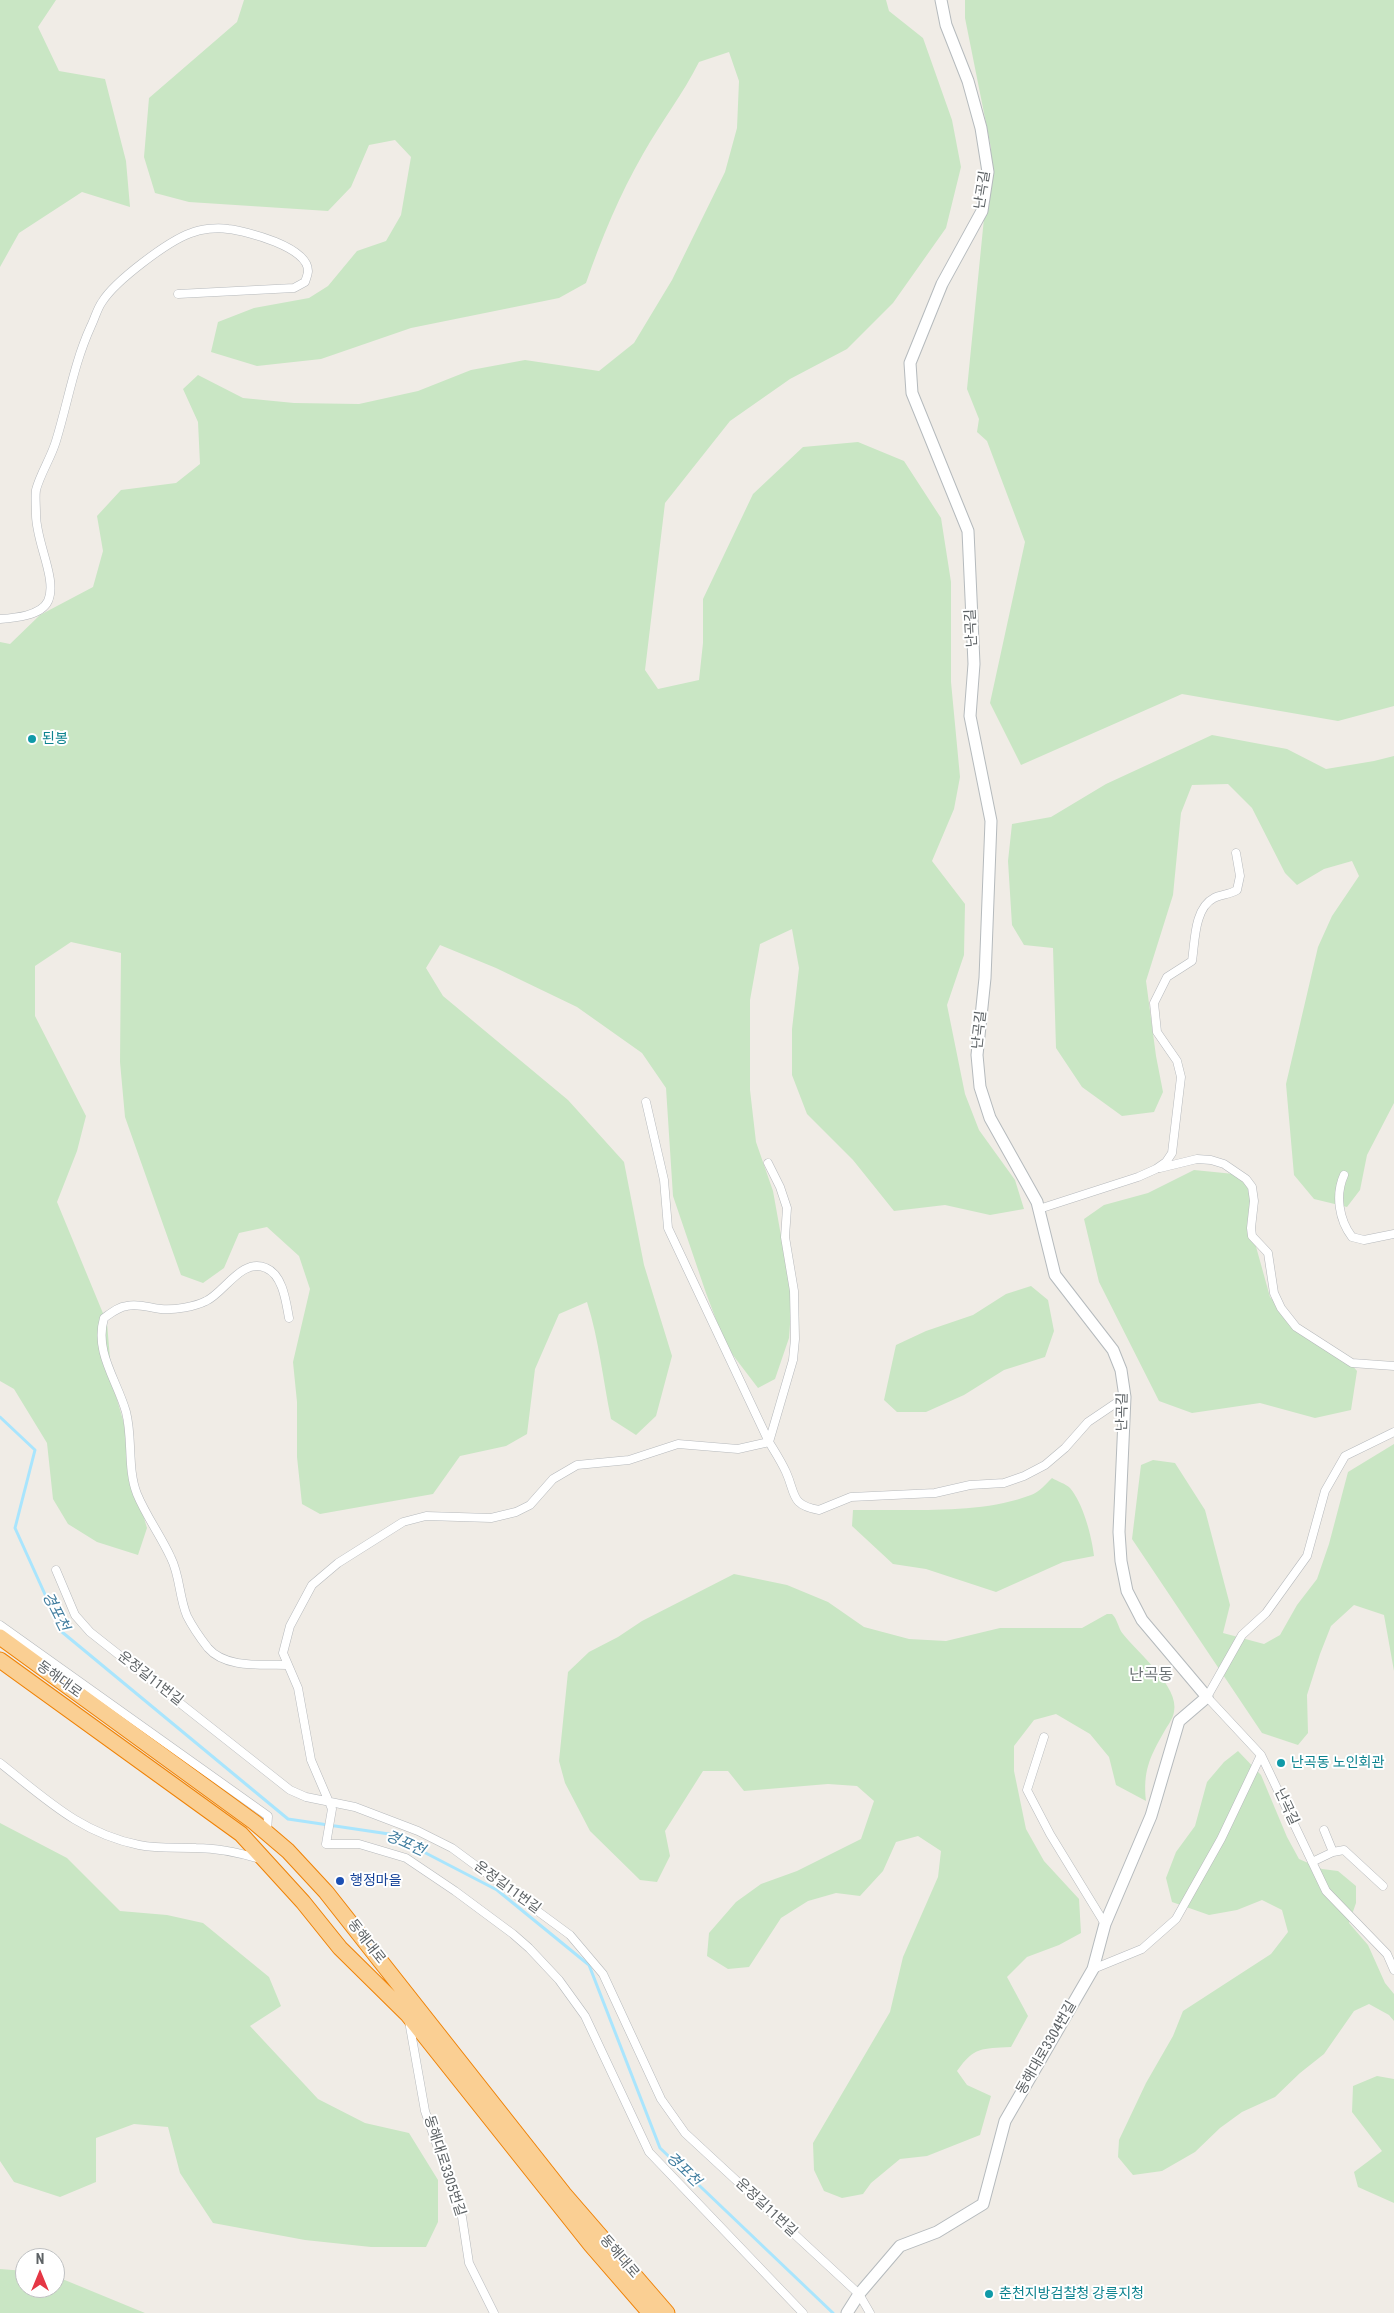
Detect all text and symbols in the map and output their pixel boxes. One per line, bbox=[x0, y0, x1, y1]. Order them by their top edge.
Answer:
street label: 난곡길 bbox=[972, 170, 994, 210]
street label: 난곡길 bbox=[963, 608, 981, 648]
place label: 된봉 bbox=[42, 731, 68, 747]
marker: 된봉 bbox=[26, 733, 38, 745]
street label: 난곡길 bbox=[970, 1010, 990, 1050]
street label: 난곡길 bbox=[1114, 1393, 1132, 1431]
water label: 경포천 bbox=[38, 1589, 72, 1635]
street label: 운정길11번길 bbox=[114, 1648, 186, 1710]
street label: 동해대로 bbox=[33, 1658, 85, 1702]
district label: 난곡동 bbox=[1129, 1666, 1173, 1686]
place label: 난곡동 노인회관 bbox=[1291, 1755, 1384, 1771]
marker: 난곡동 노인회관 bbox=[1275, 1757, 1287, 1769]
street label: 난곡길 bbox=[1270, 1786, 1302, 1828]
water label: 경포천 bbox=[382, 1827, 428, 1861]
street label: 운정길11번길 bbox=[470, 1858, 544, 1918]
place label: 행정마을 bbox=[350, 1873, 402, 1889]
marker: 행정마을 bbox=[334, 1875, 346, 1887]
street label: 동해대로 bbox=[344, 1917, 388, 1967]
street label: 동해대로3304번길 bbox=[1013, 1998, 1081, 2098]
street label: 동해대로3305번길 bbox=[420, 2114, 468, 2218]
water label: 경포천 bbox=[662, 2149, 704, 2191]
street label: 운정길11번길 bbox=[732, 2175, 800, 2241]
street label: 동해대로 bbox=[596, 2232, 642, 2282]
north arrow bbox=[15, 2248, 65, 2298]
text: N bbox=[36, 2251, 44, 2267]
place label: 춘천지방검찰청 강릉지청 bbox=[999, 2286, 1144, 2302]
marker: 춘천지방검찰청 강릉지청 bbox=[983, 2288, 995, 2300]

